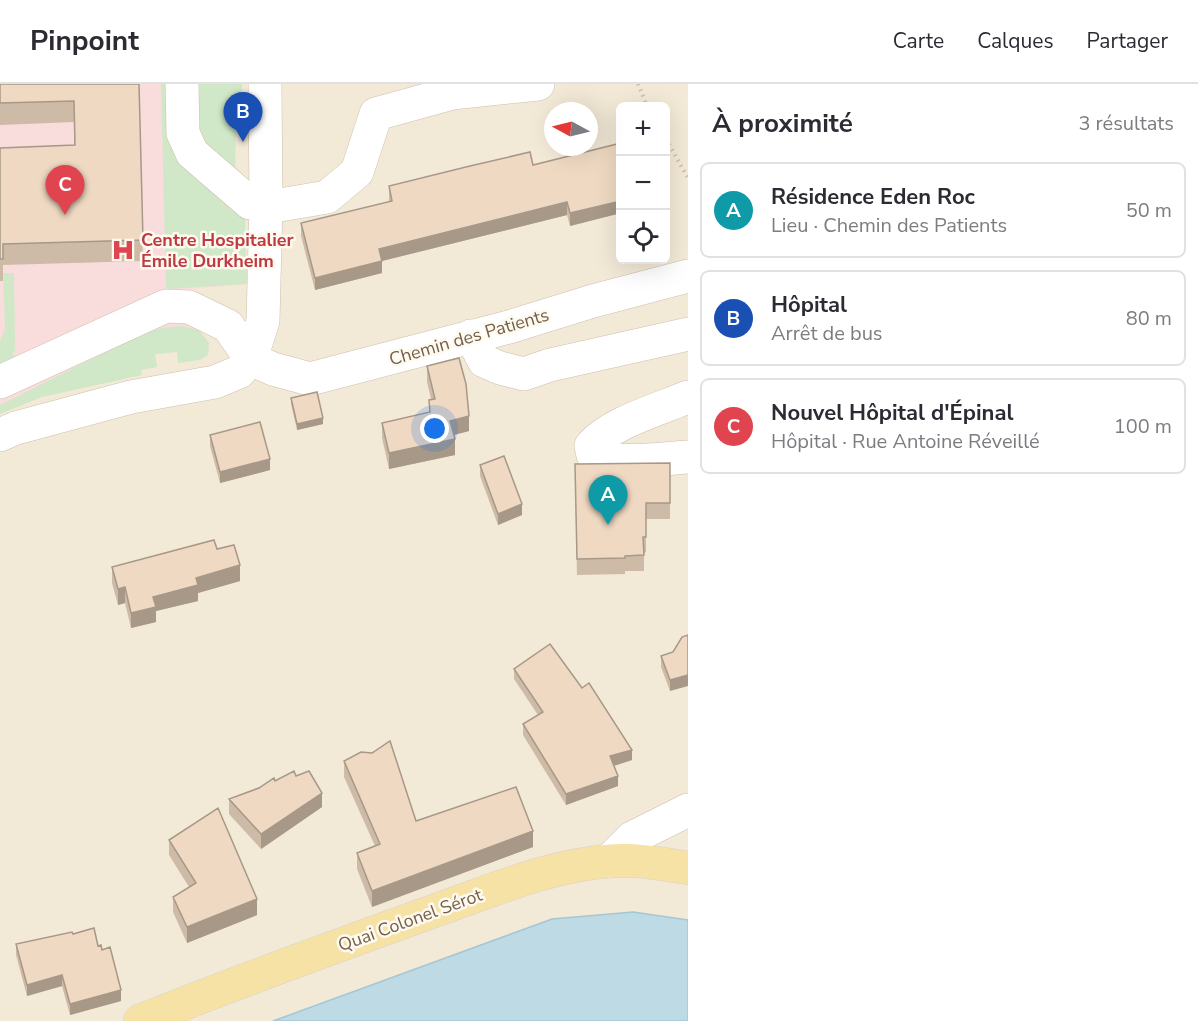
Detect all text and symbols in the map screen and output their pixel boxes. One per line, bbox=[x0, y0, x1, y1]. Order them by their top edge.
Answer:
text: Pinpoint bbox=[30, 22, 139, 60]
text: Carte bbox=[893, 27, 944, 55]
text: Calques bbox=[977, 27, 1054, 55]
text: Partager bbox=[1087, 27, 1168, 55]
pin: B bbox=[224, 92, 262, 142]
north arrow bbox=[544, 102, 598, 156]
map controls bbox=[616, 102, 670, 264]
button: + bbox=[616, 102, 670, 156]
text: À proximité bbox=[712, 106, 853, 141]
text: 3 résultats bbox=[1078, 110, 1174, 137]
button: − bbox=[616, 156, 670, 210]
pin: C bbox=[46, 166, 84, 215]
text: Résidence Eden Roc bbox=[771, 182, 975, 212]
text: A bbox=[726, 197, 741, 224]
text: 50 m bbox=[1126, 197, 1172, 224]
button: locate bbox=[616, 210, 670, 264]
text: Lieu · Chemin des Patients bbox=[771, 212, 1007, 239]
place label: Centre Hospitalier Émile Durkheim bbox=[141, 228, 294, 273]
hospital icon: Centre Hospitalier Émile Durkheim bbox=[110, 237, 136, 263]
text: Hôpital bbox=[771, 290, 847, 320]
street label: Chemin des Patients bbox=[386, 303, 552, 371]
text: B bbox=[727, 305, 740, 332]
text: 80 m bbox=[1126, 305, 1172, 332]
text: Arrêt de bus bbox=[771, 320, 882, 347]
text: Nouvel Hôpital d'Épinal bbox=[771, 398, 1013, 428]
text: C bbox=[727, 413, 740, 440]
text: 100 m bbox=[1114, 413, 1172, 440]
your location bbox=[420, 414, 449, 443]
text: Hôpital · Rue Antoine Réveillé bbox=[771, 428, 1040, 455]
pin: A bbox=[588, 476, 628, 525]
street label: Quai Colonel Sérot bbox=[335, 883, 486, 957]

